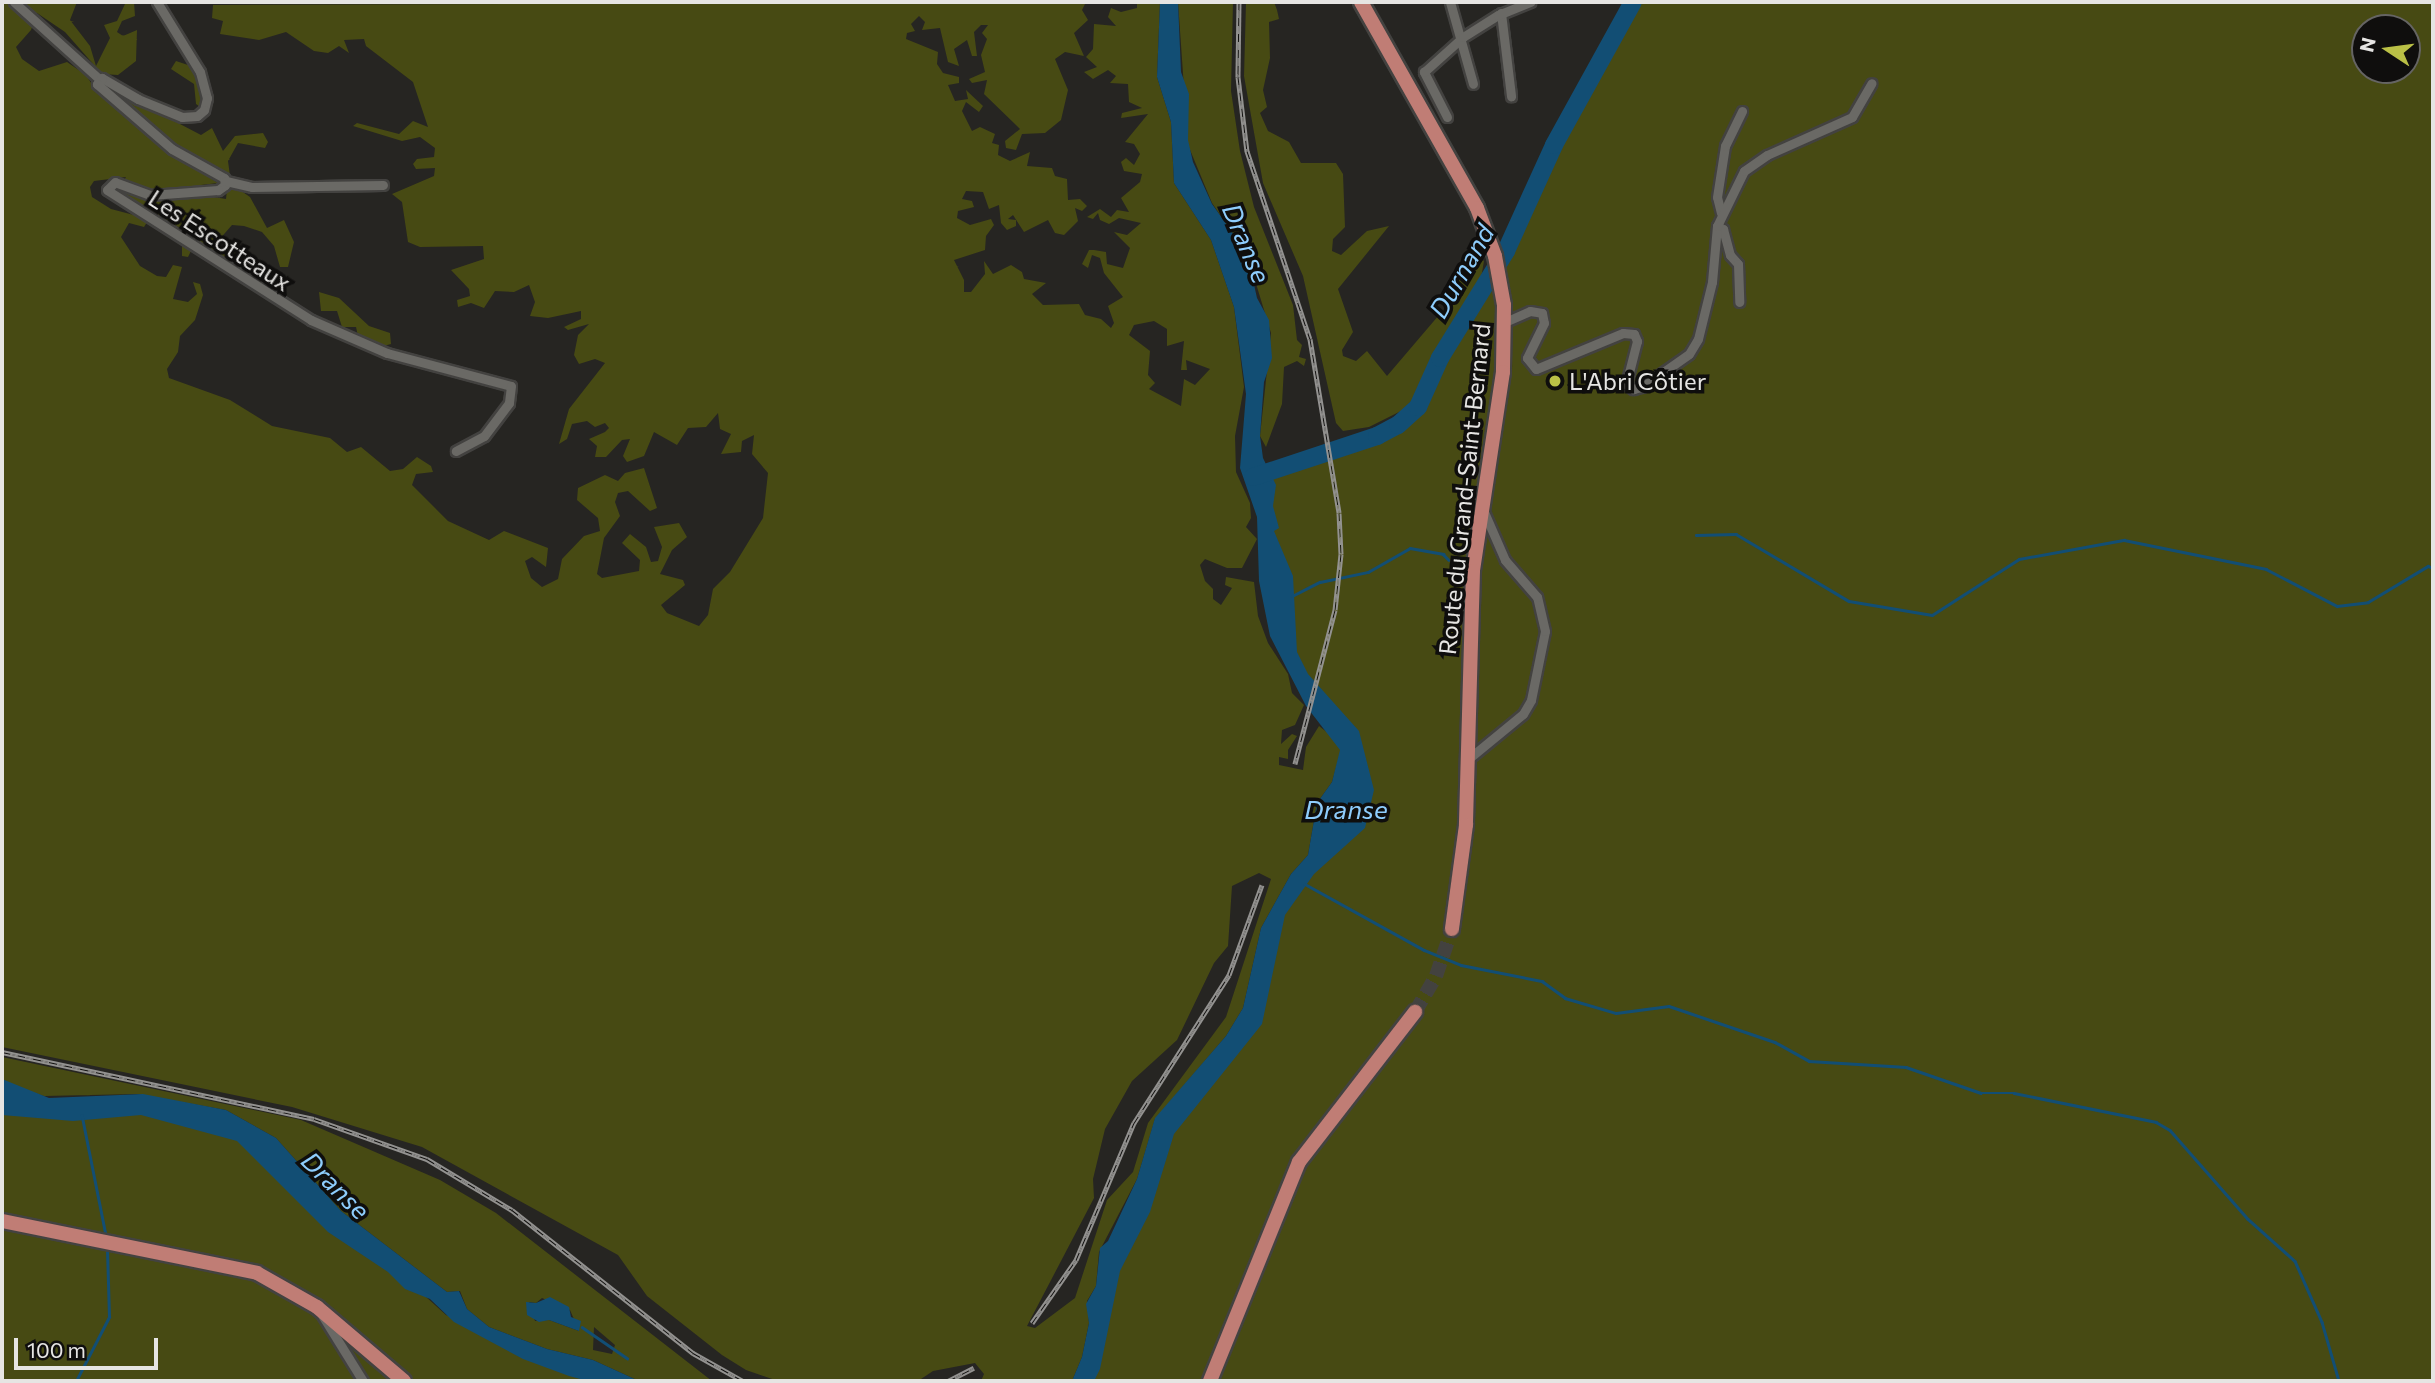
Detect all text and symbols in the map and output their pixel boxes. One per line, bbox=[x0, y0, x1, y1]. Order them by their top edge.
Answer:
north arrow bbox=[2351, 14, 2421, 84]
text: N bbox=[2354, 35, 2380, 54]
street label: Les Escotteaux bbox=[143, 183, 297, 297]
water label: Dranse bbox=[1216, 199, 1278, 287]
water label: Durnand bbox=[1422, 219, 1500, 323]
street label: Route du Grand-Saint-Bernard bbox=[1432, 322, 1496, 656]
place label: L'Abri Côtier bbox=[1569, 367, 1706, 395]
marker: L'Abri Côtier bbox=[1547, 373, 1563, 389]
water label: Dranse bbox=[1304, 793, 1388, 825]
water label: Dranse bbox=[296, 1145, 376, 1225]
scale bar bbox=[18, 1324, 161, 1368]
text: 100 m bbox=[27, 1337, 86, 1362]

